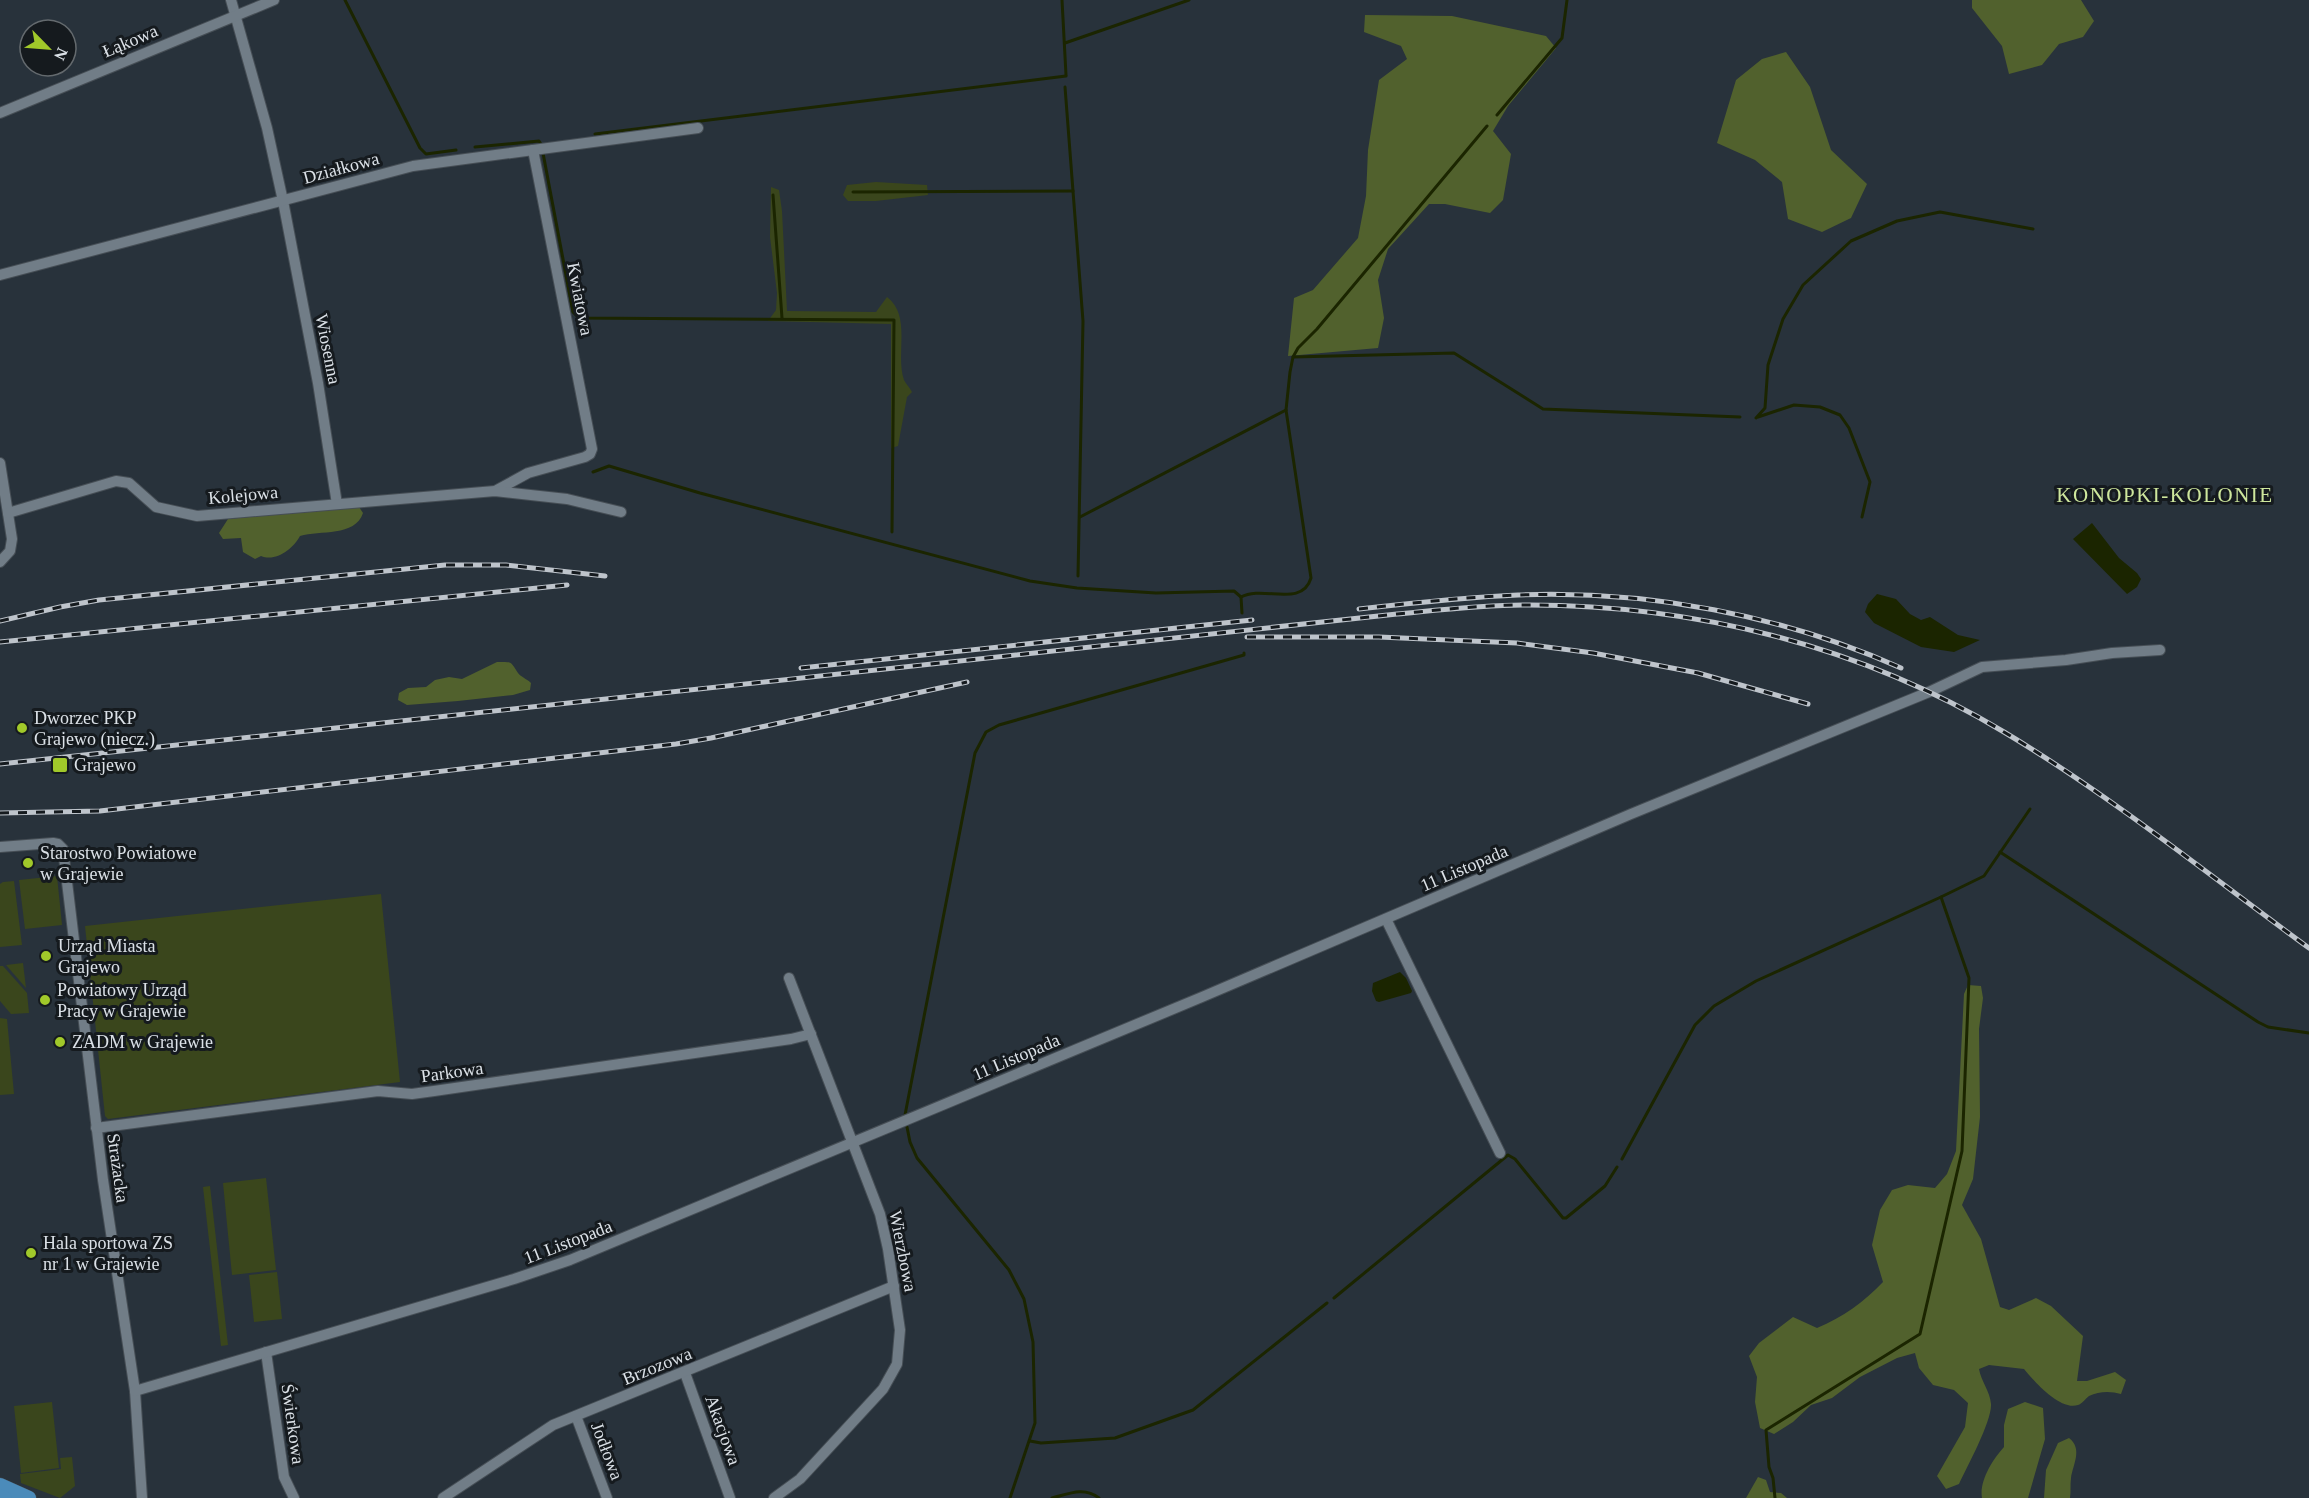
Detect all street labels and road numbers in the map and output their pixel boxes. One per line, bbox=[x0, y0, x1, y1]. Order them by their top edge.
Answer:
street label: Łąkowa bbox=[99, 20, 161, 62]
street label: Działkowa bbox=[301, 148, 381, 188]
street label: Kwiatowa bbox=[563, 261, 597, 337]
street label: Wiosenna bbox=[311, 312, 345, 386]
street label: Kolejowa bbox=[207, 482, 279, 508]
street label: 11 Listopada bbox=[1417, 841, 1511, 895]
street label: 11 Listopada bbox=[969, 1030, 1063, 1084]
street label: Parkowa bbox=[419, 1058, 485, 1086]
street label: Strażacka bbox=[103, 1132, 133, 1204]
street label: Wierzbowa bbox=[885, 1209, 921, 1293]
street label: 11 Listopada bbox=[521, 1216, 615, 1268]
street label: Brzozowa bbox=[619, 1343, 695, 1389]
street label: Świerkowa bbox=[277, 1382, 310, 1465]
street label: Akacjowa bbox=[701, 1392, 745, 1468]
street label: Jodłowa bbox=[587, 1419, 627, 1483]

